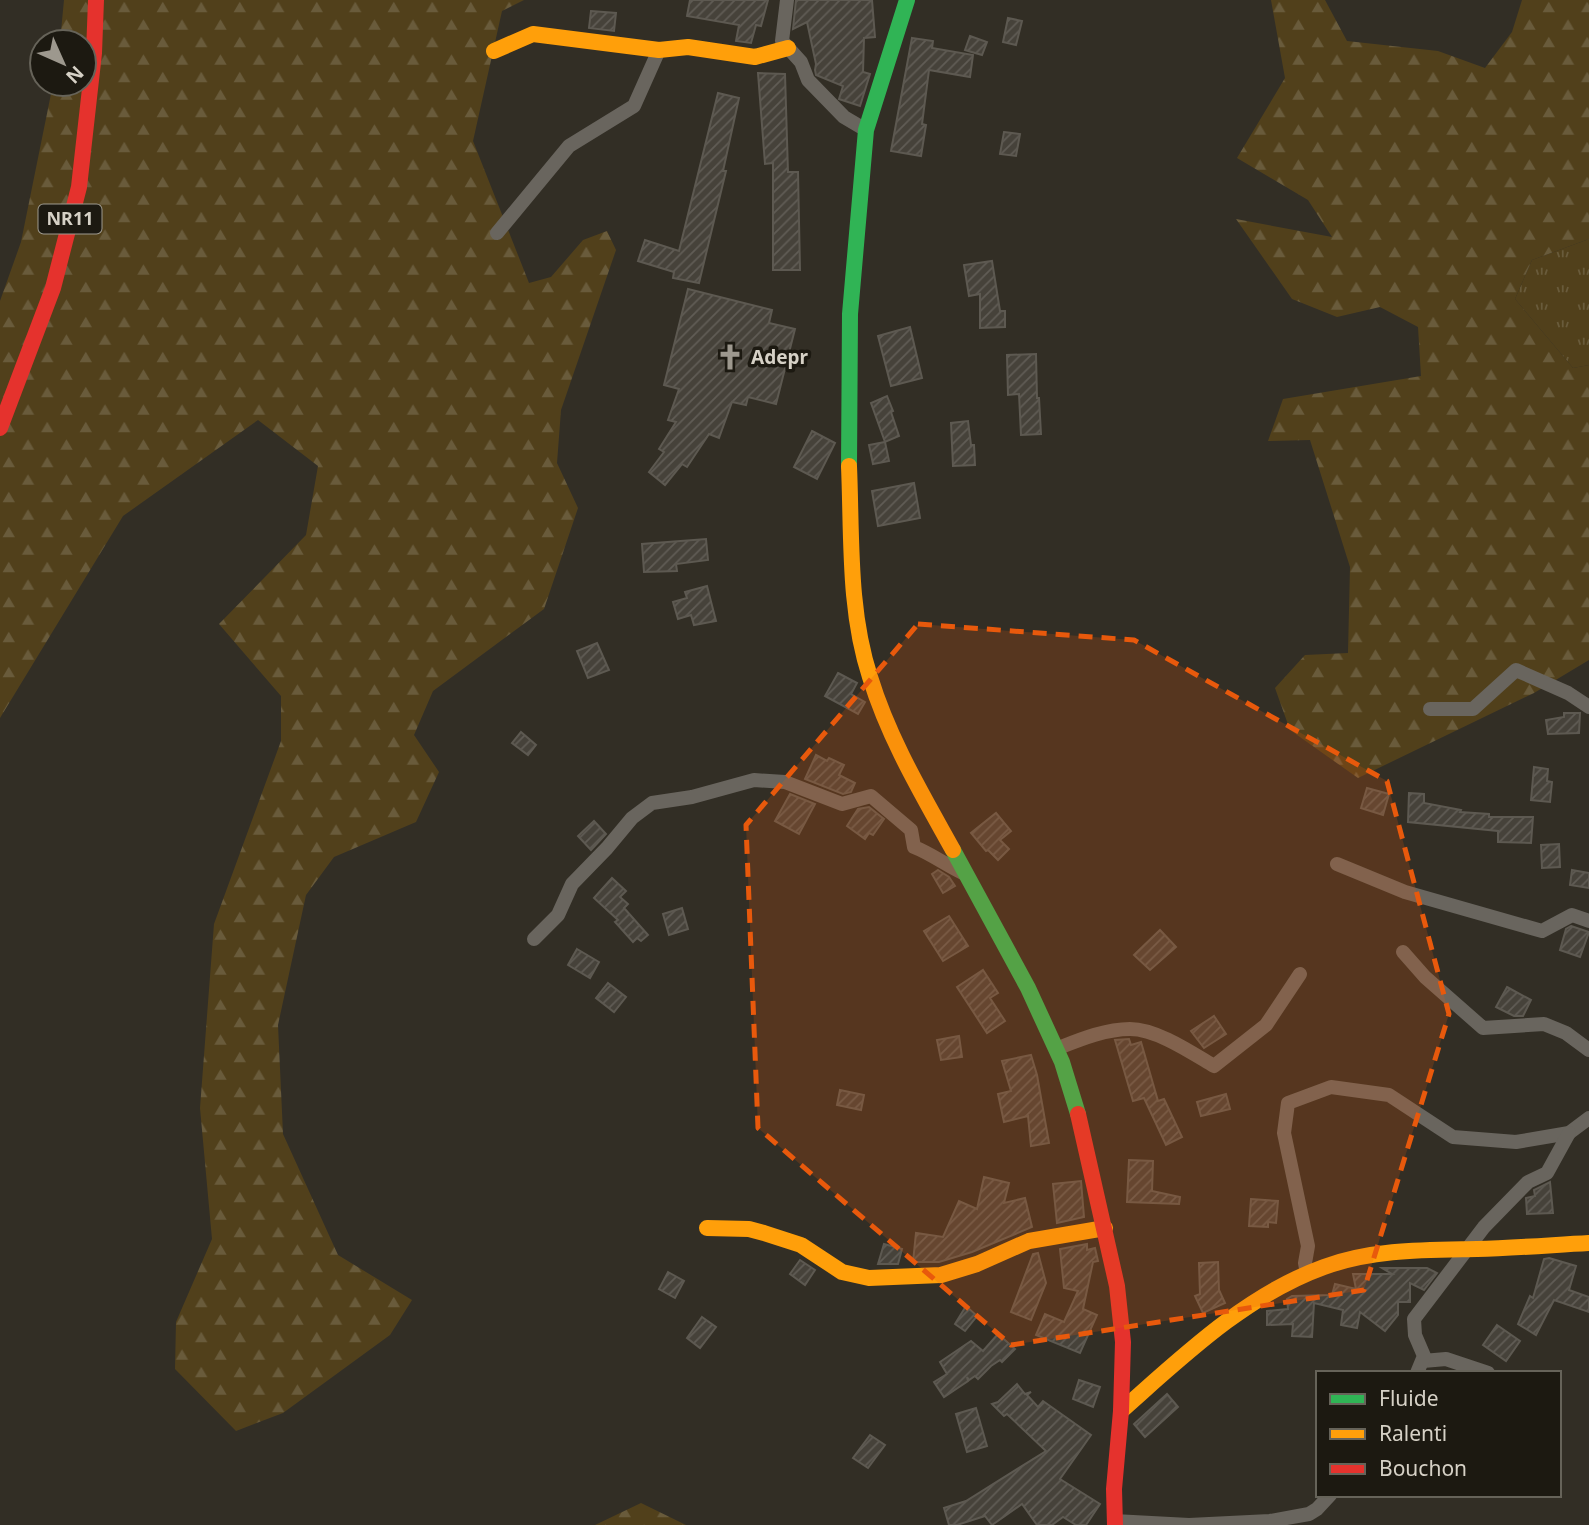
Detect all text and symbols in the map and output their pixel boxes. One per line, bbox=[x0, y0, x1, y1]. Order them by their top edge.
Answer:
north arrow bbox=[28, 28, 98, 98]
text: N bbox=[60, 60, 90, 90]
road number: NR11 bbox=[38, 204, 102, 233]
church icon: Adepr bbox=[715, 342, 745, 372]
place label: Adepr bbox=[751, 344, 809, 370]
legend bbox=[1316, 1371, 1561, 1497]
text: Fluide bbox=[1379, 1384, 1438, 1412]
text: Ralenti bbox=[1379, 1419, 1447, 1447]
text: Bouchon bbox=[1379, 1454, 1467, 1482]

